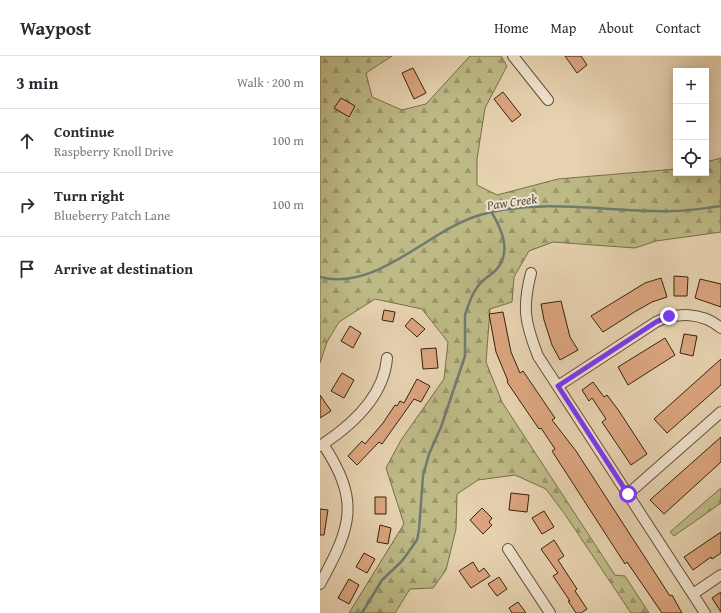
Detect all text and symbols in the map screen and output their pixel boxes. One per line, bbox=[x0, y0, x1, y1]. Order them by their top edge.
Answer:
text: Waypost bbox=[20, 14, 91, 42]
text: Home bbox=[494, 18, 529, 38]
text: Map bbox=[551, 18, 576, 38]
text: About bbox=[598, 18, 634, 38]
text: Contact bbox=[656, 18, 701, 38]
map controls bbox=[673, 68, 709, 176]
button: + bbox=[673, 68, 709, 104]
text: 3 min bbox=[16, 70, 58, 95]
text: Walk · 200 m bbox=[237, 73, 304, 92]
button: − bbox=[673, 104, 709, 140]
text: Continue bbox=[54, 121, 115, 142]
icon: ahead bbox=[16, 130, 38, 152]
text: 100 m bbox=[272, 131, 304, 150]
button: locate bbox=[673, 140, 709, 176]
text: Raspberry Knoll Drive bbox=[54, 142, 174, 161]
text: Turn right bbox=[54, 185, 125, 206]
water label: Paw Creek bbox=[485, 189, 538, 215]
icon: right bbox=[16, 194, 38, 216]
text: 100 m bbox=[272, 195, 304, 214]
text: Blueberry Patch Lane bbox=[54, 206, 170, 225]
icon: arrive bbox=[16, 258, 38, 280]
text: Arrive at destination bbox=[54, 258, 193, 279]
route end bbox=[660, 307, 678, 325]
route start bbox=[619, 485, 637, 503]

